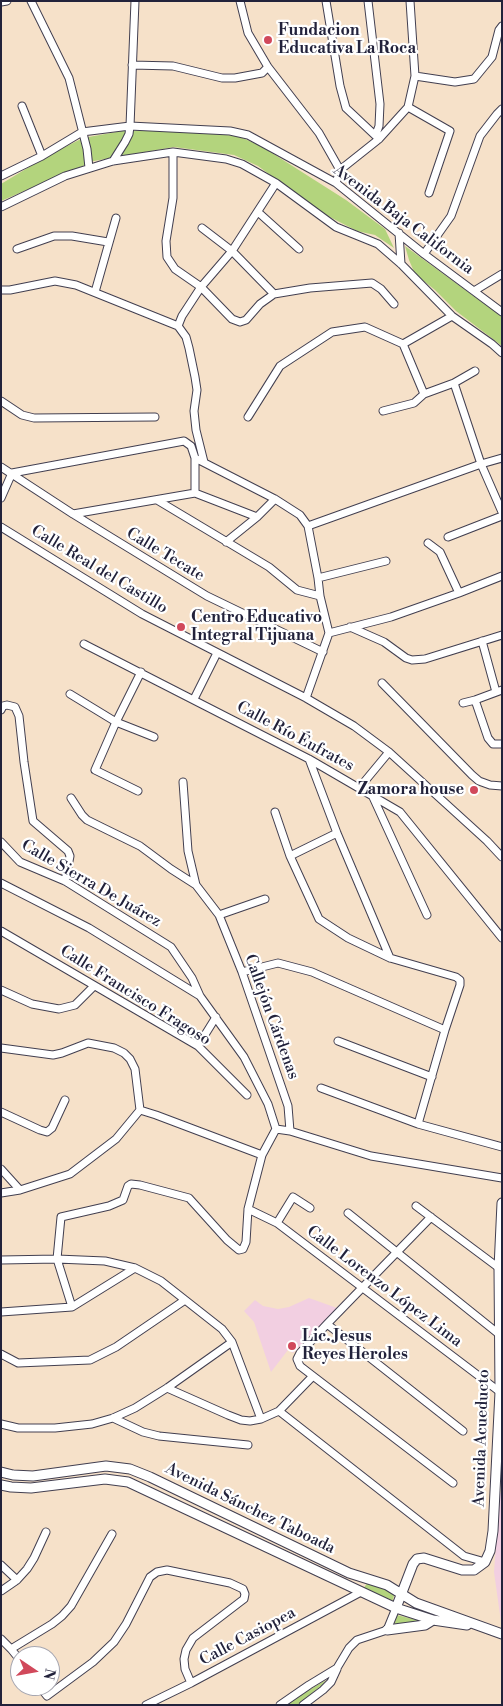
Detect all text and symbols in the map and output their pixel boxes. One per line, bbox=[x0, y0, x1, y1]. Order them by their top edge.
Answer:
place label: Fundacion Educativa La Roca bbox=[278, 21, 416, 59]
marker: Fundacion Educativa La Roca bbox=[262, 34, 274, 46]
street label: Avenida Baja California bbox=[329, 161, 477, 279]
street label: Calle Real del Castillo bbox=[27, 522, 171, 618]
street label: Calle Tecate bbox=[123, 524, 207, 586]
place label: Centro Educativo Integral Tijuana bbox=[191, 608, 322, 646]
marker: Centro Educativo Integral Tijuana bbox=[175, 621, 187, 633]
street label: Calle Río Éufrates bbox=[233, 698, 357, 776]
place label: Zamora house bbox=[358, 780, 464, 800]
marker: Zamora house bbox=[468, 784, 480, 796]
street label: Calle Sierra De Juárez bbox=[18, 836, 164, 932]
street label: Calle Francisco Fragoso bbox=[56, 942, 214, 1050]
street label: Callejón Cárdenas bbox=[240, 952, 302, 1082]
street label: Calle Lorenzo López Lima bbox=[302, 1222, 466, 1352]
place label: Lic. Jesus Reyes Heroles bbox=[302, 1327, 408, 1365]
marker: Lic. Jesus Reyes Heroles bbox=[286, 1340, 298, 1352]
street label: Avenida Acueducto bbox=[470, 1369, 494, 1507]
street label: Avenida Sánchez Taboada bbox=[162, 1460, 338, 1558]
street label: Calle Casiopea bbox=[197, 1604, 299, 1670]
north arrow bbox=[10, 1646, 60, 1696]
text: N bbox=[39, 1667, 59, 1681]

